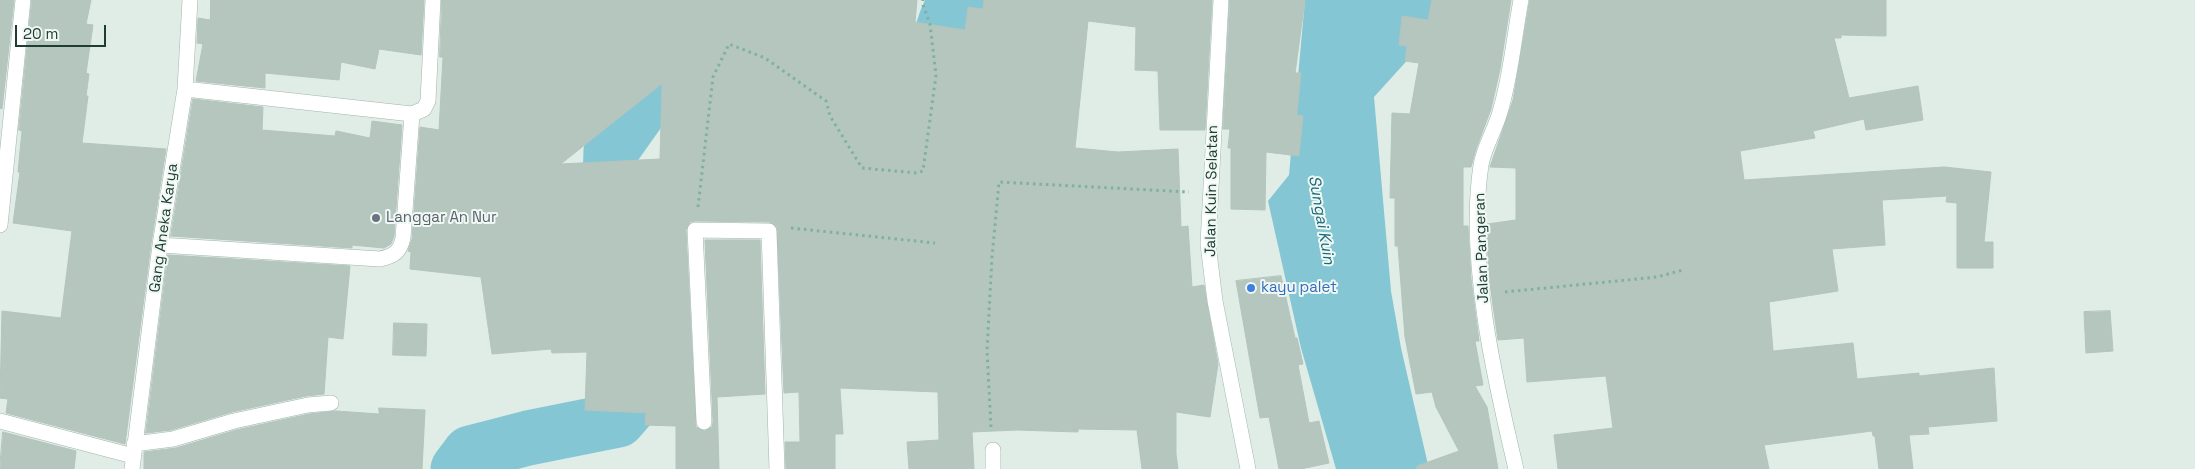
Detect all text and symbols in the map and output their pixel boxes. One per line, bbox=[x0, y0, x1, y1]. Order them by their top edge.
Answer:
scale bar bbox=[18, 15, 109, 47]
text: 20 m bbox=[23, 24, 58, 43]
street label: Jalan Kuin Selatan bbox=[1202, 125, 1222, 257]
street label: Gang Aneka Karya bbox=[146, 162, 182, 294]
water label: Sungai Kuin bbox=[1304, 174, 1338, 266]
street label: Jalan Pangeran bbox=[1471, 192, 1493, 304]
place label: Langgar An Nur bbox=[386, 209, 497, 227]
marker: Langgar An Nur bbox=[370, 212, 382, 224]
place label: kayu palet bbox=[1261, 279, 1337, 297]
marker: kayu palet bbox=[1245, 282, 1257, 294]

